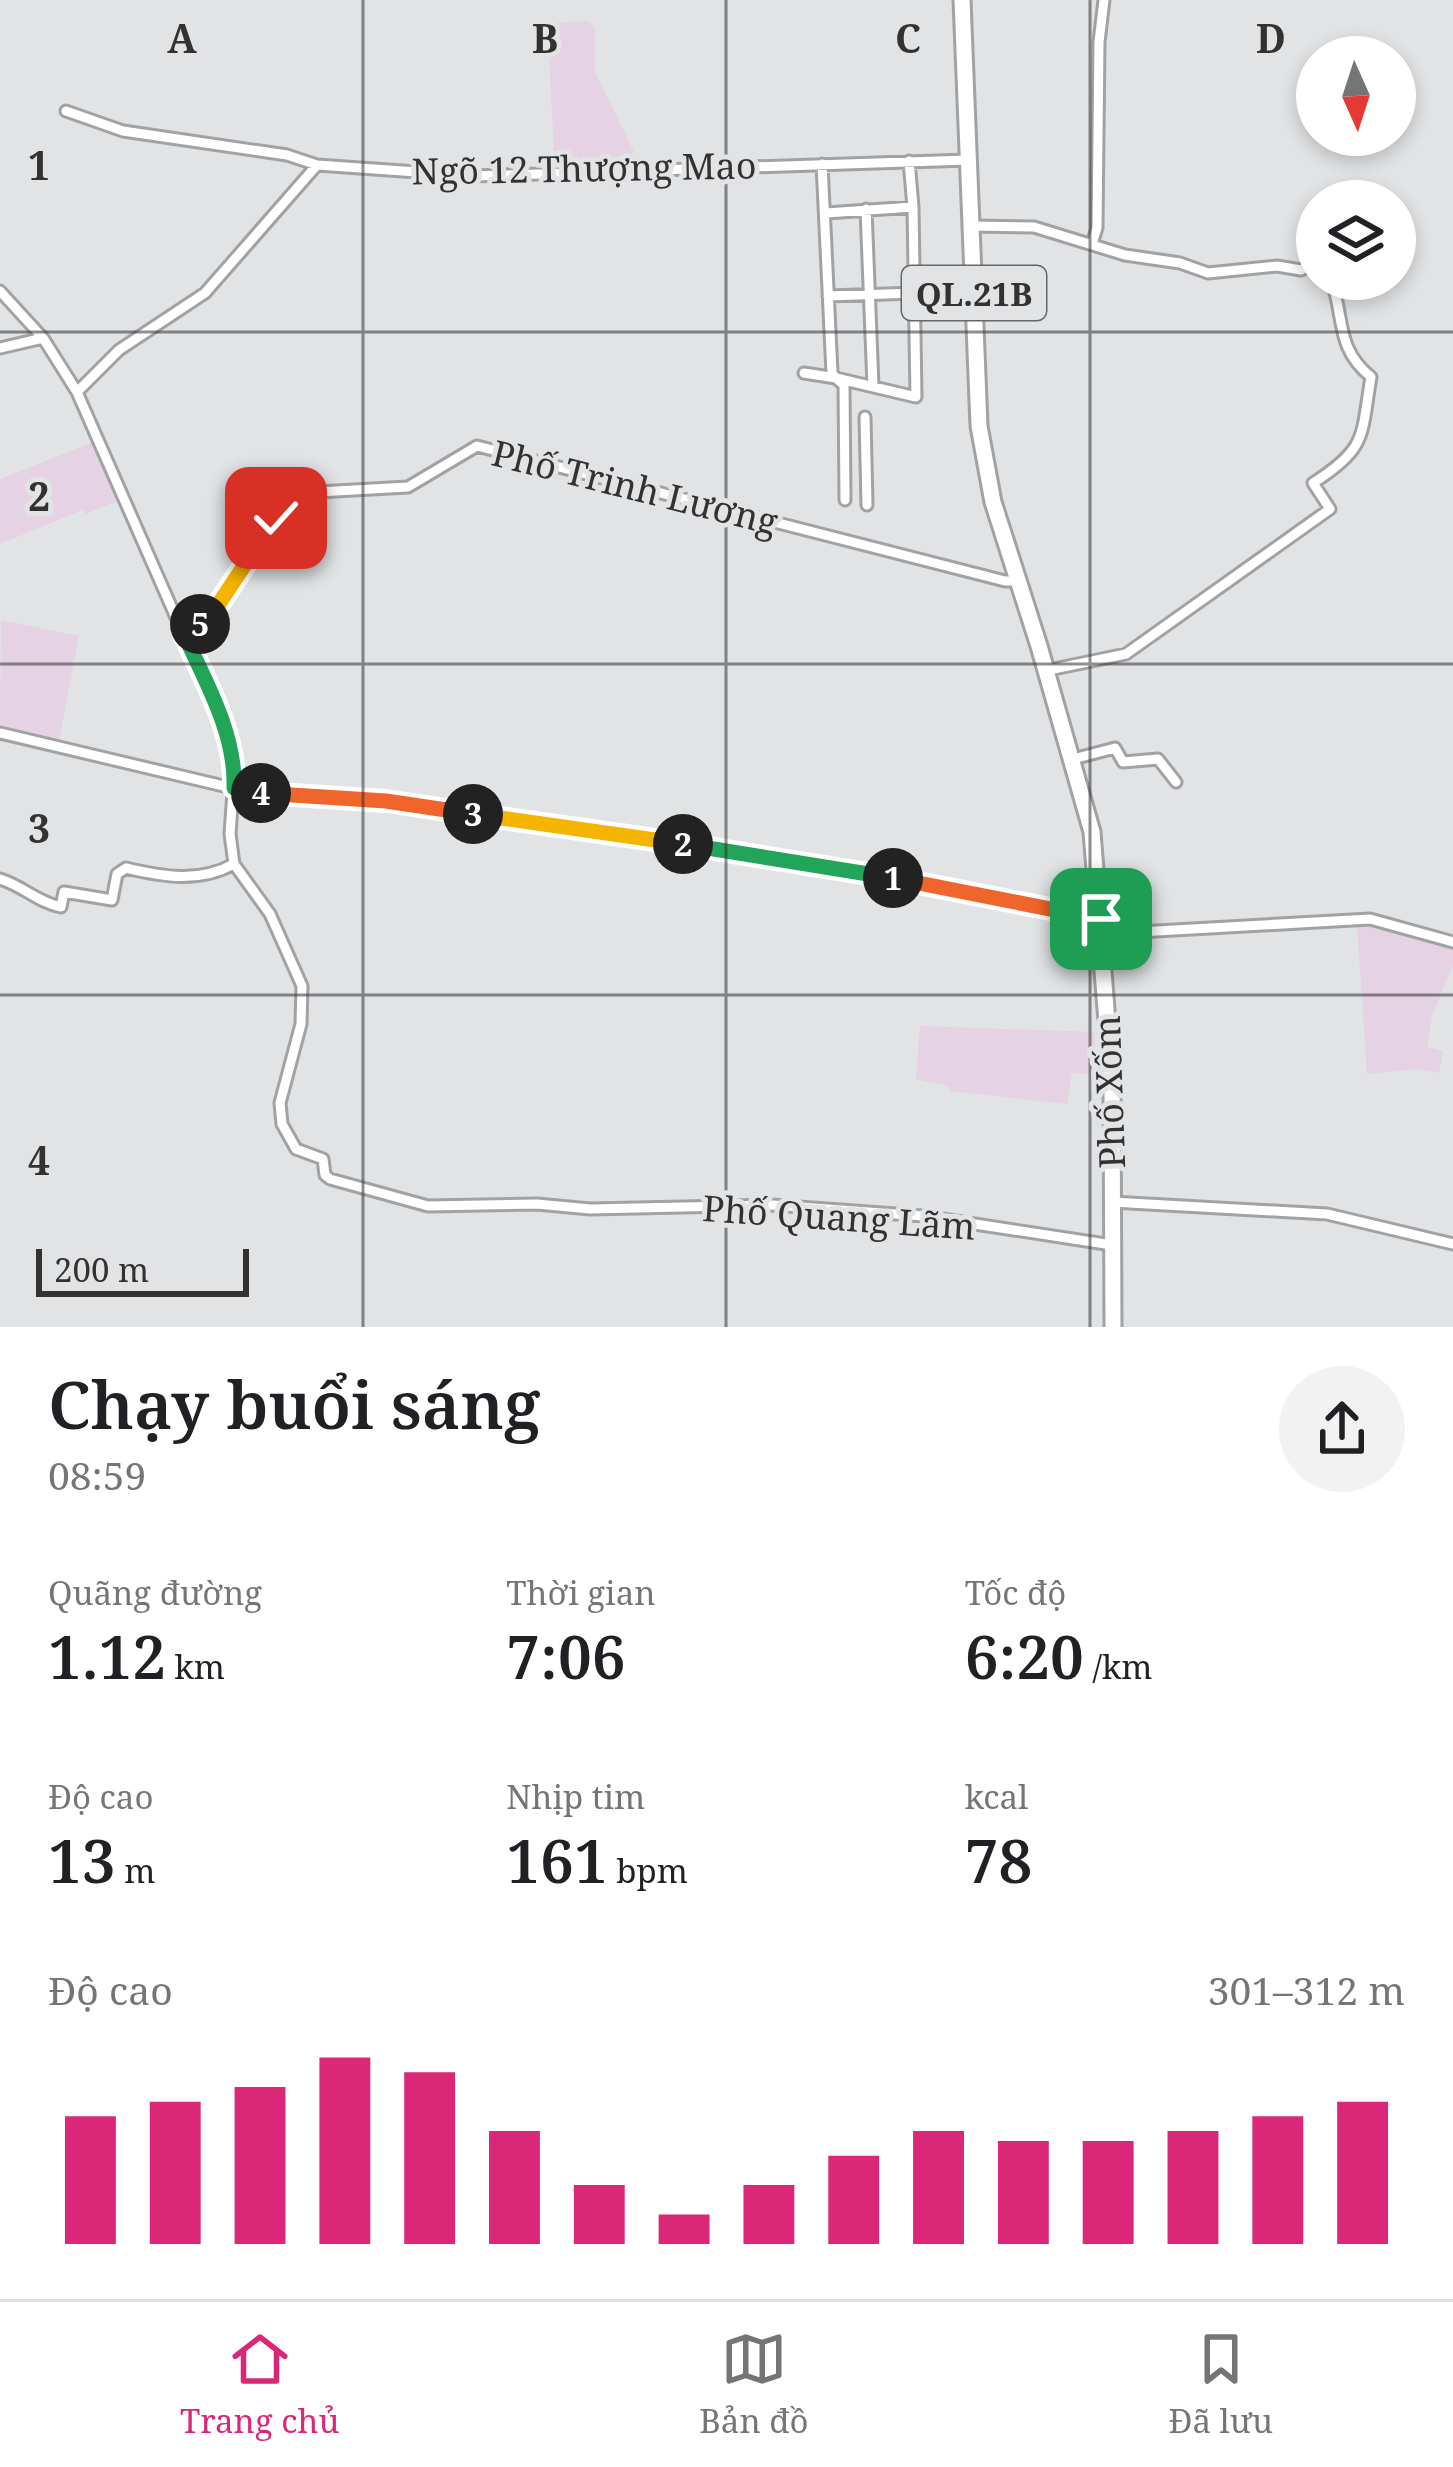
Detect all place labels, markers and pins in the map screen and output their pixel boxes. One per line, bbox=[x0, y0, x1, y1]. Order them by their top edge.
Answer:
pin bbox=[225, 467, 327, 569]
pin: 5 bbox=[170, 594, 230, 654]
pin: 4 bbox=[231, 763, 291, 823]
pin: 3 bbox=[443, 784, 503, 844]
pin: 2 bbox=[653, 814, 713, 874]
pin: 1 bbox=[863, 848, 923, 908]
pin bbox=[1050, 868, 1152, 970]

